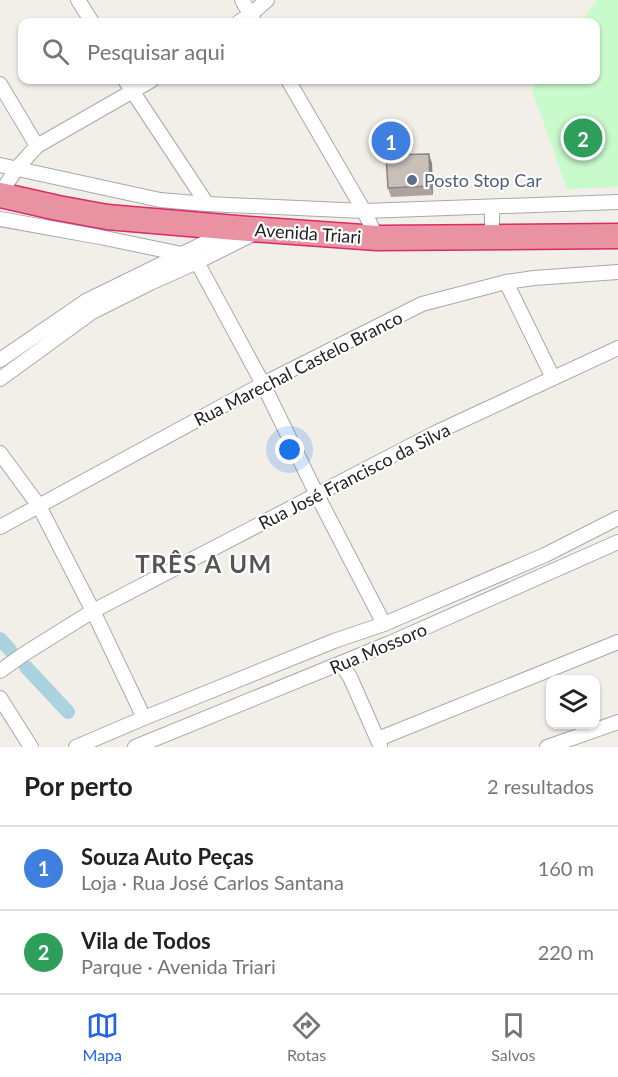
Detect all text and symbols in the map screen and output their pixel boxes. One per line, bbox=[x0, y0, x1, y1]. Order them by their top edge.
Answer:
search box bbox=[18, 18, 600, 84]
icon: search bbox=[39, 35, 72, 68]
text: Pesquisar aqui bbox=[87, 38, 225, 65]
pin: 2 bbox=[564, 116, 602, 160]
pin: 1 bbox=[372, 118, 410, 164]
place label: Posto Stop Car bbox=[424, 169, 542, 191]
marker: Posto Stop Car bbox=[405, 173, 419, 187]
street label: Avenida Triari bbox=[254, 218, 362, 248]
street label: Rua Marechal Castelo Branco bbox=[190, 306, 406, 430]
street label: Rua José Francisco da Silva bbox=[255, 418, 453, 534]
your location bbox=[275, 435, 304, 464]
district label: TRÊS A UM bbox=[135, 549, 273, 578]
street label: Rua Mossoro bbox=[326, 618, 430, 678]
map controls bbox=[546, 675, 600, 729]
button: layers bbox=[546, 675, 600, 729]
text: Por perto bbox=[24, 770, 133, 802]
text: 2 resultados bbox=[487, 774, 594, 798]
text: Souza Auto Peças bbox=[81, 843, 254, 870]
text: 1 bbox=[38, 856, 49, 880]
text: 160 m bbox=[538, 856, 594, 880]
text: Loja · Rua José Carlos Santana bbox=[81, 870, 344, 894]
text: Vila de Todos bbox=[81, 927, 211, 954]
text: 2 bbox=[38, 940, 49, 964]
text: 220 m bbox=[538, 940, 594, 964]
text: Parque · Avenida Triari bbox=[81, 954, 276, 978]
tab: Mapa bbox=[83, 1009, 122, 1064]
tab: Rotas bbox=[287, 1009, 326, 1064]
tab: Salvos bbox=[491, 1009, 535, 1064]

